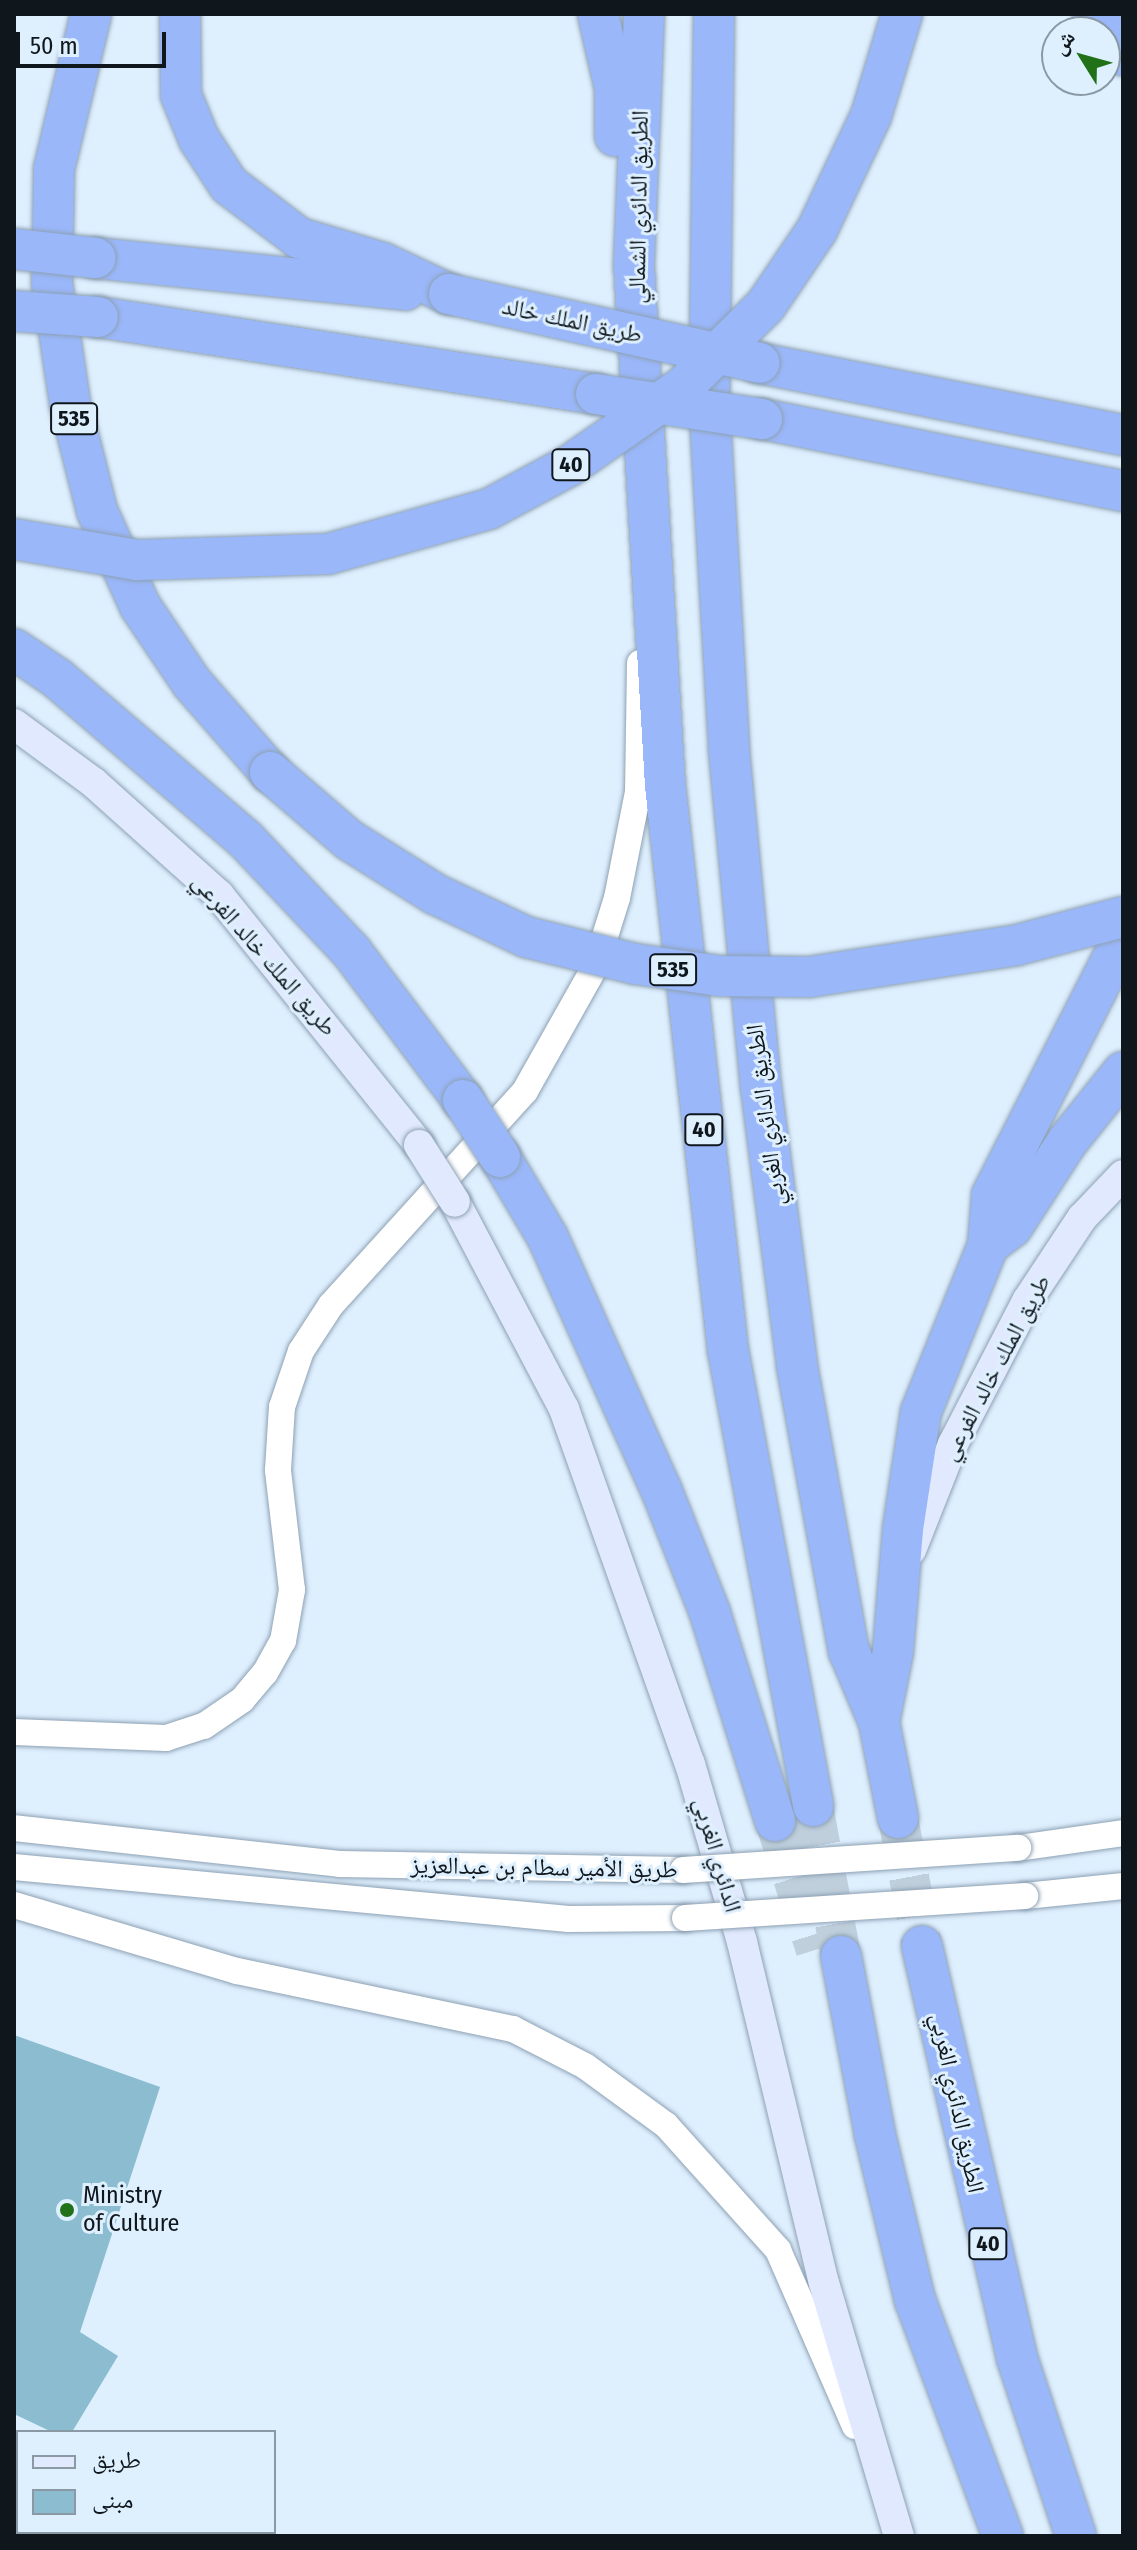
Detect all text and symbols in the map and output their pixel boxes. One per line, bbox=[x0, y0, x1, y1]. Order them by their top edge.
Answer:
scale bar bbox=[20, 16, 170, 66]
north arrow bbox=[1041, 16, 1121, 96]
text: ش bbox=[1045, 25, 1081, 60]
text: 50 m bbox=[30, 32, 78, 60]
street label: الطريق الدائري الشمالي bbox=[623, 110, 655, 304]
street label: طريق الملك خالد bbox=[499, 292, 645, 350]
road number: 535 bbox=[50, 401, 98, 437]
road number: 40 bbox=[551, 447, 591, 483]
street label: طريق الملك خالد الفرعي bbox=[185, 868, 343, 1042]
road number: 535 bbox=[649, 952, 697, 988]
street label: الطريق الدائري الغربي bbox=[741, 1022, 791, 1208]
road number: 40 bbox=[684, 1112, 724, 1148]
street label: طريق الملك خالد الفرعي bbox=[935, 1270, 1057, 1466]
street label: الدائري الغربي bbox=[687, 1794, 747, 1916]
street label: طريق الأمير سطام بن عبدالعزيز bbox=[410, 1851, 678, 1885]
street label: الطريق الدائري الغربي bbox=[924, 2010, 990, 2196]
place label: Ministry of Culture bbox=[83, 2182, 179, 2238]
marker: Ministry of Culture bbox=[58, 2201, 76, 2219]
road number: 40 bbox=[968, 2226, 1008, 2262]
legend bbox=[16, 2430, 276, 2534]
text: طريق bbox=[92, 2446, 141, 2474]
text: مبنى bbox=[92, 2486, 133, 2514]

